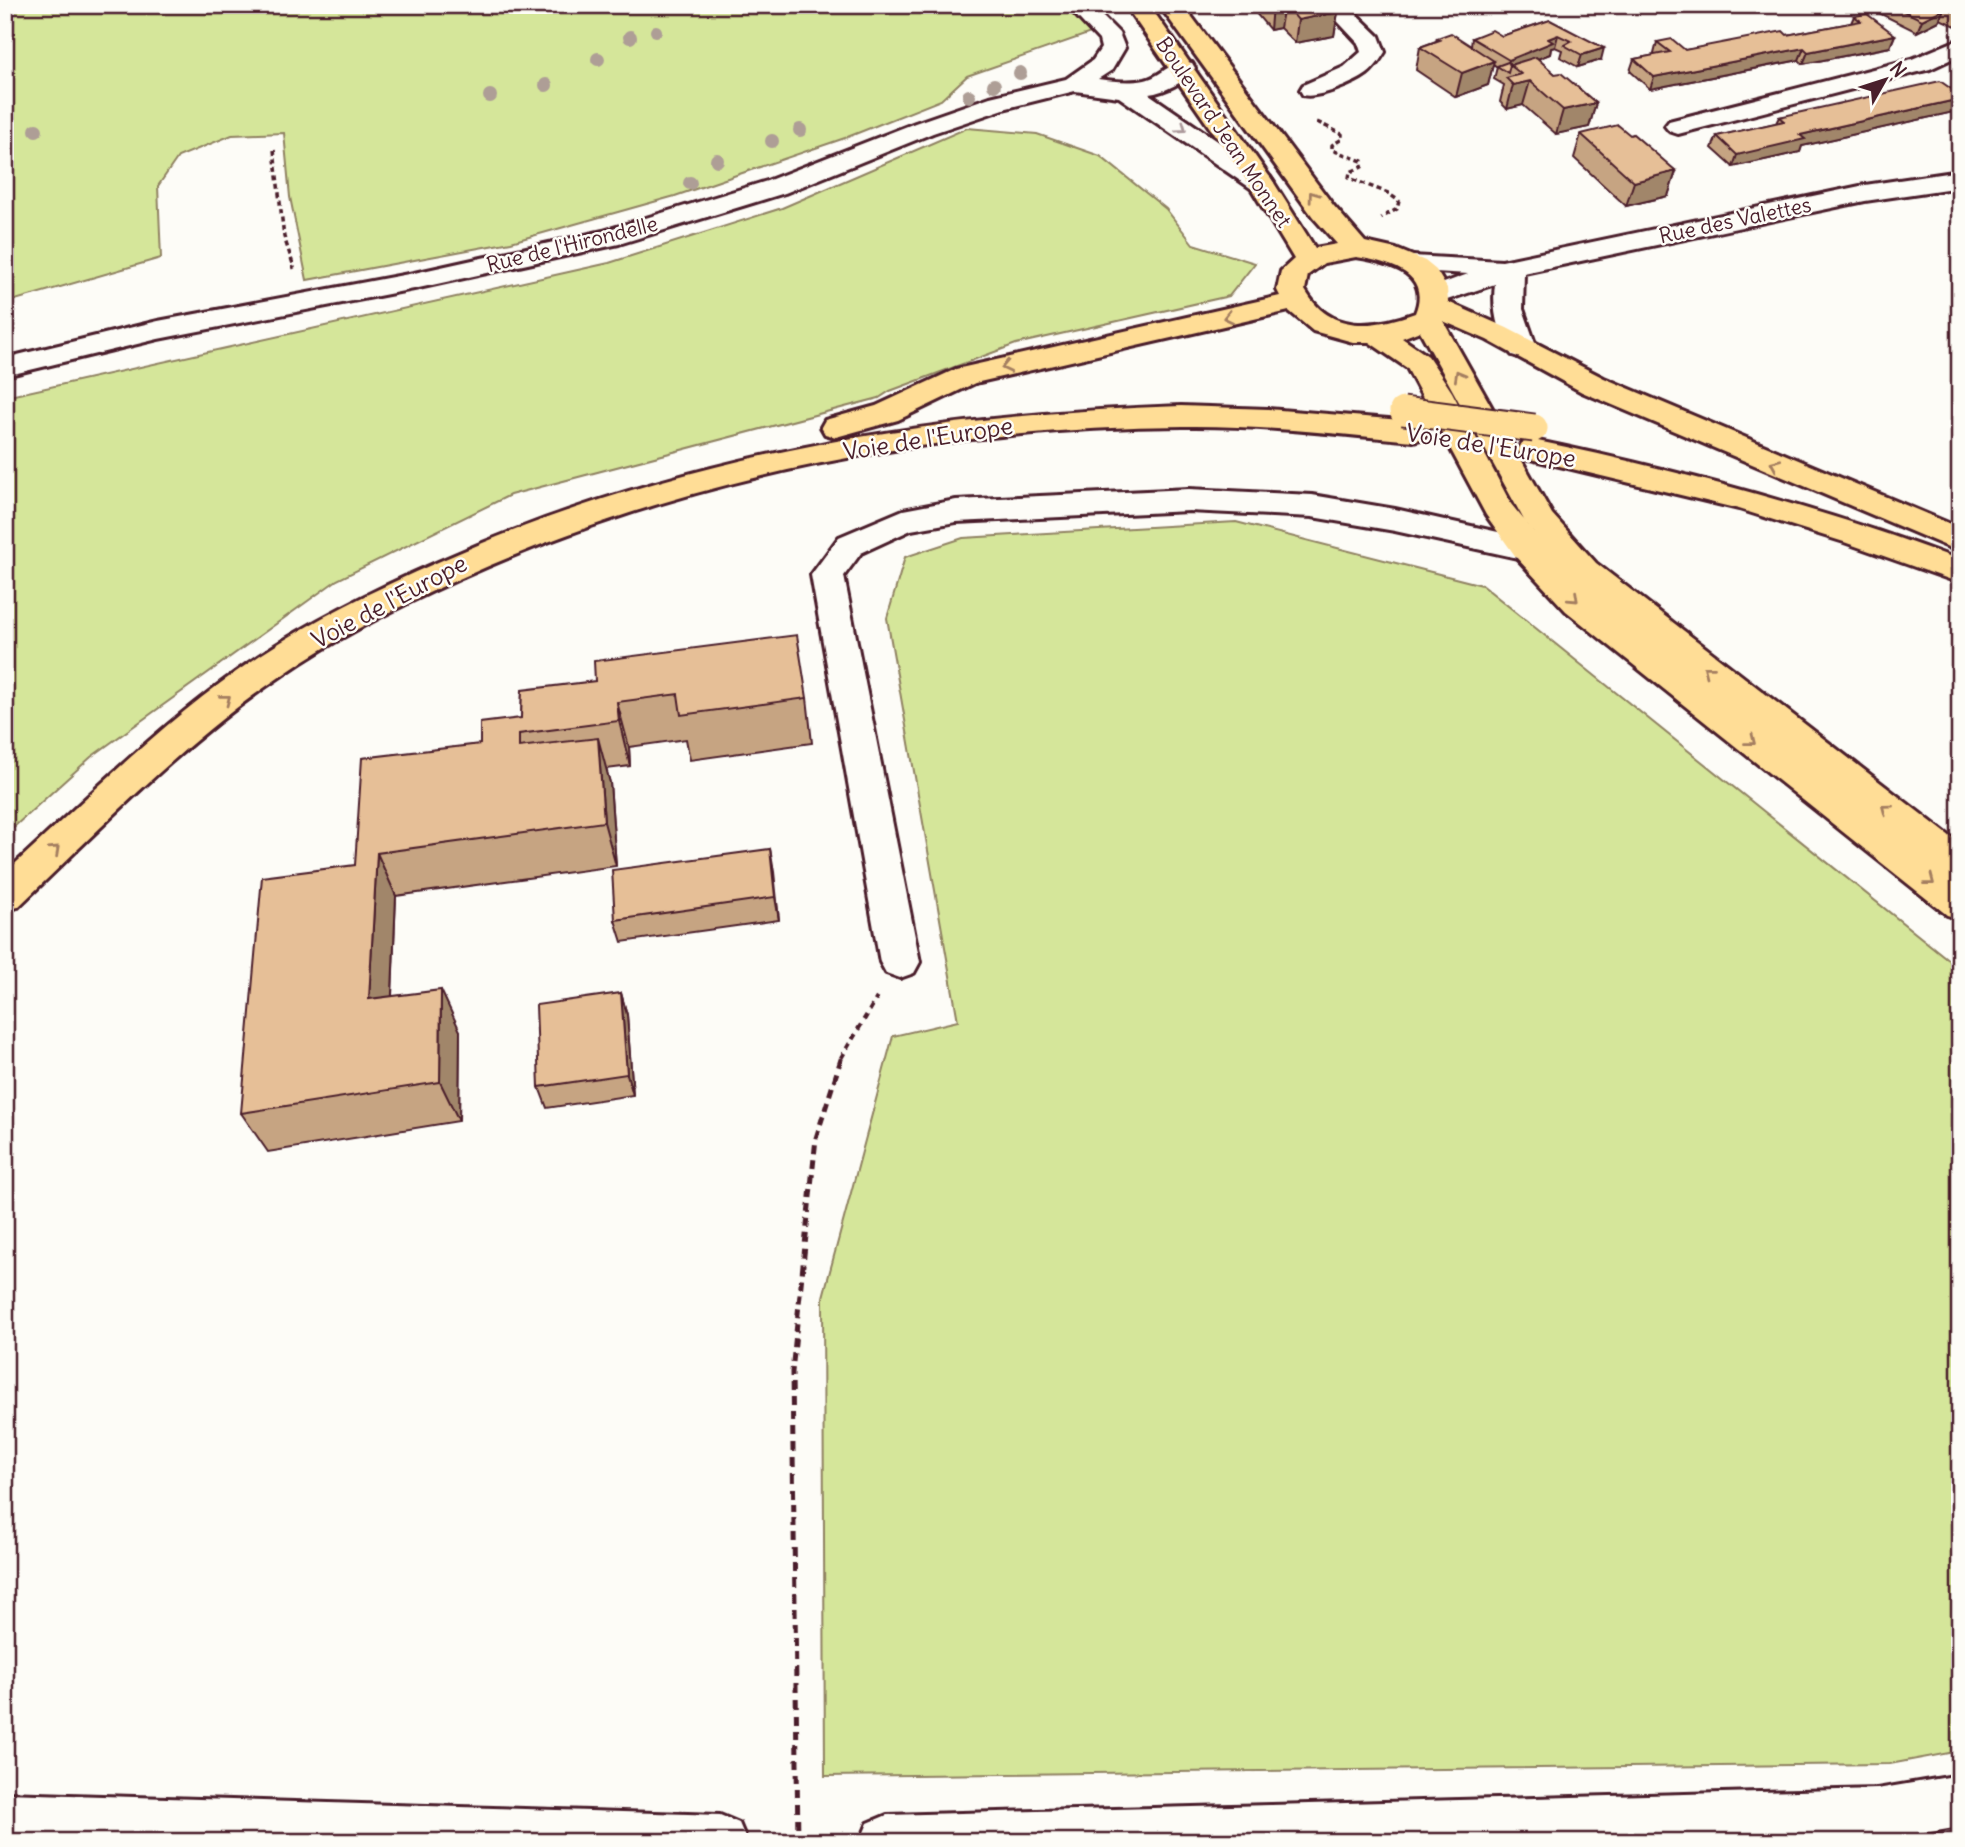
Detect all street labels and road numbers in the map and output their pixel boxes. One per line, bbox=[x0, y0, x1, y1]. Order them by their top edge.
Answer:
street label: Boulevard Jean Monnet bbox=[1150, 32, 1298, 232]
street label: Rue des Valettes bbox=[1656, 191, 1814, 249]
street label: Rue de l'Hirondelle bbox=[484, 210, 660, 278]
street label: Voie de l'Europe bbox=[841, 410, 1015, 466]
street label: Voie de l'Europe bbox=[1404, 417, 1578, 473]
street label: Voie de l'Europe bbox=[306, 547, 472, 655]

